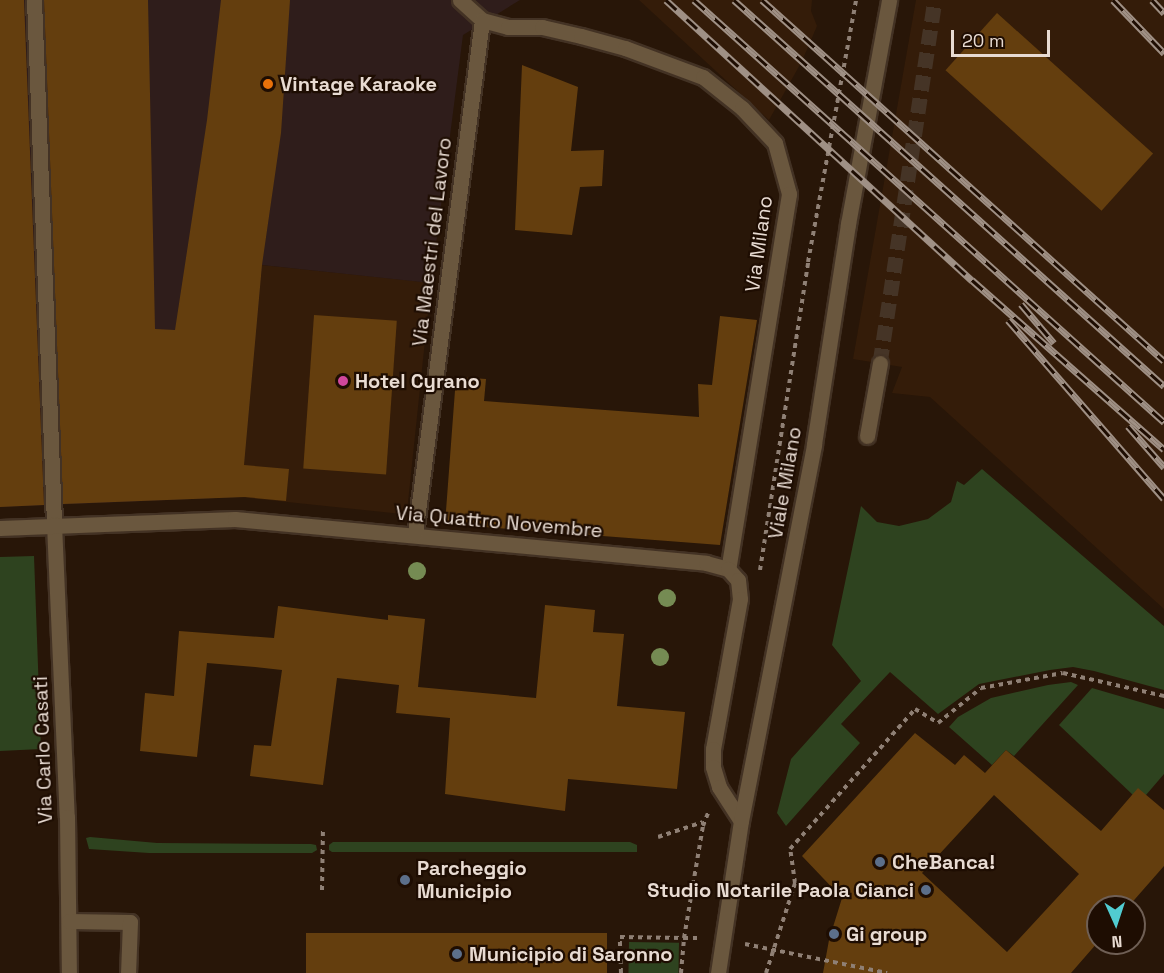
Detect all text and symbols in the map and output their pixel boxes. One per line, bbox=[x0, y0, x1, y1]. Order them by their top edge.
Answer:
scale bar bbox=[954, 18, 1053, 56]
text: 20 m bbox=[962, 29, 1005, 52]
place label: Vintage Karaoke bbox=[280, 72, 437, 96]
marker: Vintage Karaoke bbox=[261, 77, 275, 91]
street label: Via Maestri del Lavoro bbox=[407, 136, 457, 348]
street label: Via Milano bbox=[740, 194, 778, 294]
place label: Hotel Cyrano bbox=[355, 369, 480, 393]
marker: Hotel Cyrano bbox=[336, 374, 350, 388]
street label: Viale Milano bbox=[763, 425, 807, 541]
street label: Via Quattro Novembre bbox=[394, 501, 604, 543]
street label: Via Carlo Casati bbox=[28, 676, 58, 824]
place label: CheBanca! bbox=[892, 850, 995, 874]
marker: CheBanca! bbox=[873, 855, 887, 869]
place label: Parcheggio Municipio bbox=[417, 856, 527, 903]
marker: Parcheggio Municipio bbox=[398, 873, 412, 887]
place label: Studio Notarile Paola Cianci bbox=[647, 878, 914, 902]
marker: Studio Notarile Paola Cianci bbox=[919, 883, 933, 897]
north arrow bbox=[1086, 895, 1146, 955]
place label: Gi group bbox=[846, 922, 927, 946]
marker: Gi group bbox=[827, 927, 841, 941]
text: N bbox=[1111, 931, 1123, 952]
place label: Municipio di Saronno bbox=[469, 942, 673, 966]
marker: Municipio di Saronno bbox=[450, 947, 464, 961]

